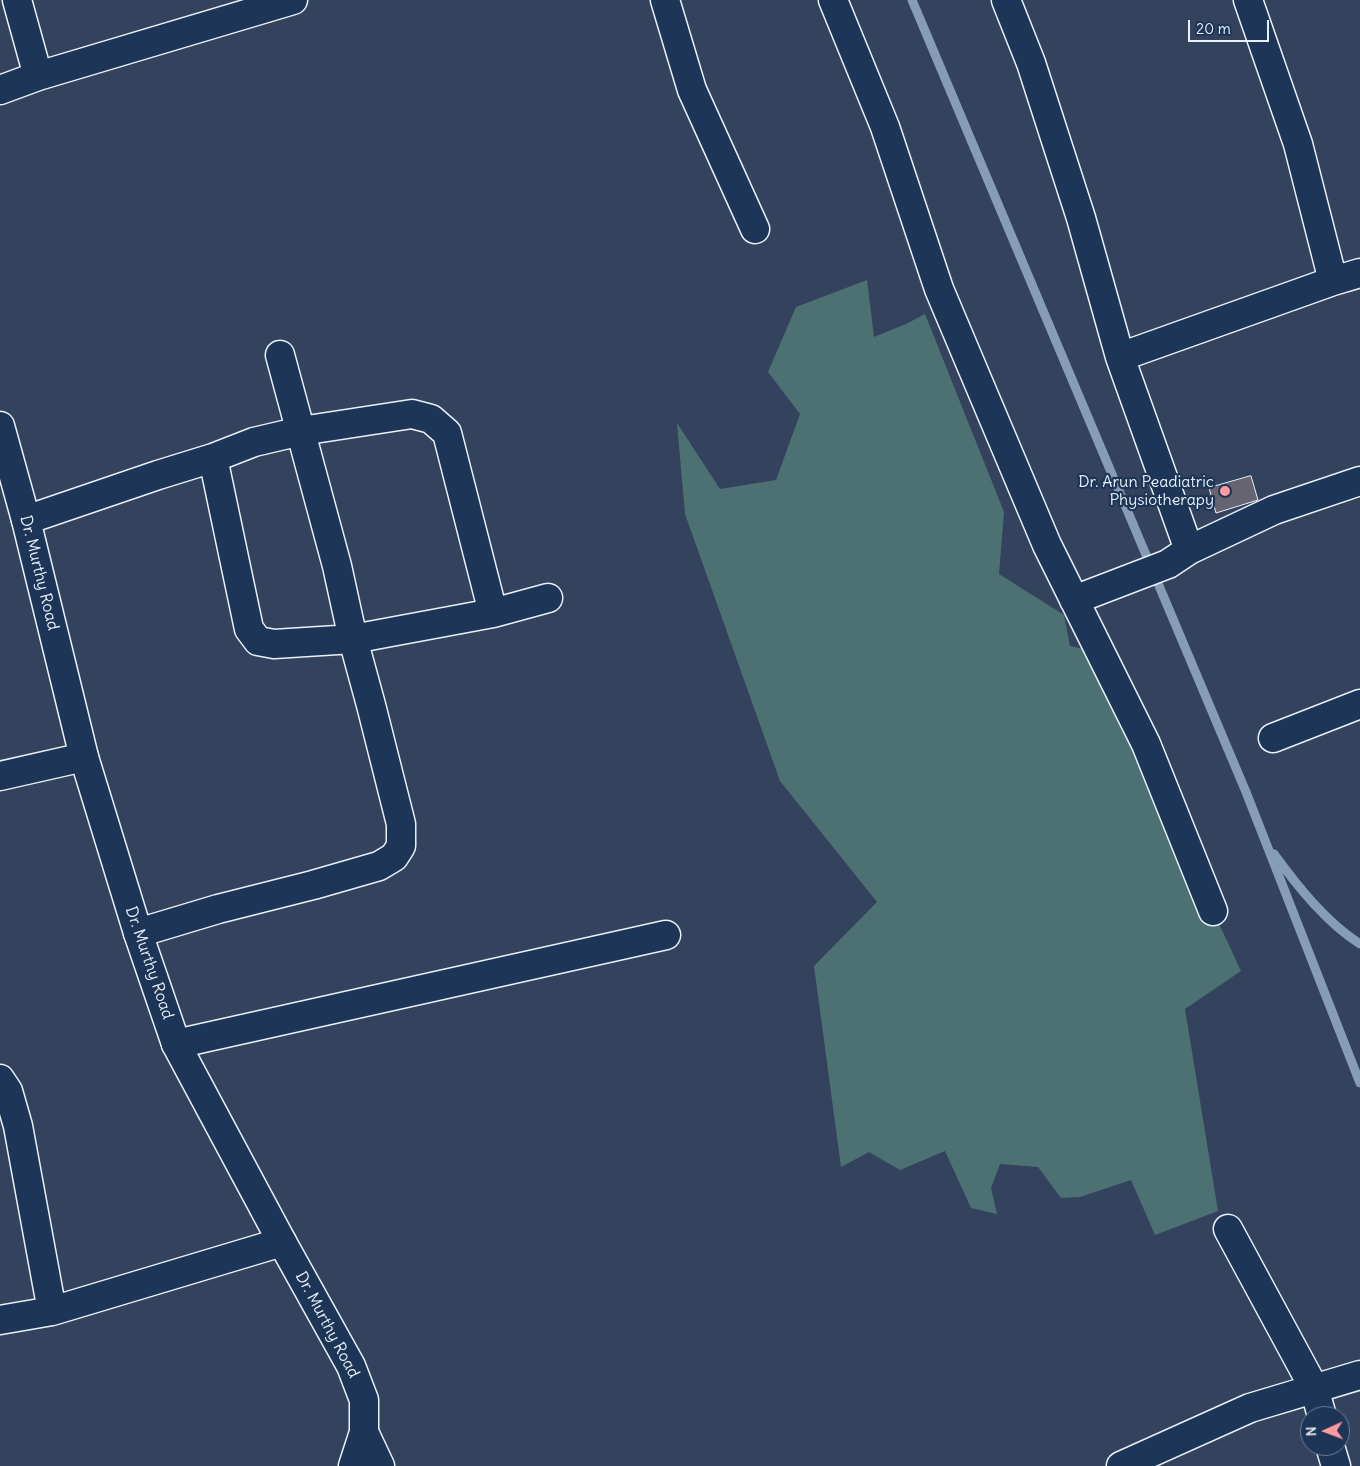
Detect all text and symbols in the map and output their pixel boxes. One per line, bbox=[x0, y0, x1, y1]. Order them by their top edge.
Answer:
scale bar bbox=[1190, 10, 1271, 42]
text: 20 m bbox=[1196, 19, 1231, 38]
place label: Dr. Arun Peadiatric Physiotherapy bbox=[1078, 472, 1214, 510]
marker: Dr. Arun Peadiatric Physiotherapy bbox=[1218, 484, 1232, 498]
street label: Dr. Murthy Road bbox=[15, 514, 63, 632]
street label: Dr. Murthy Road bbox=[121, 904, 177, 1022]
street label: Dr. Murthy Road bbox=[291, 1268, 363, 1382]
north arrow bbox=[1300, 1406, 1350, 1456]
text: N bbox=[1302, 1426, 1320, 1437]

